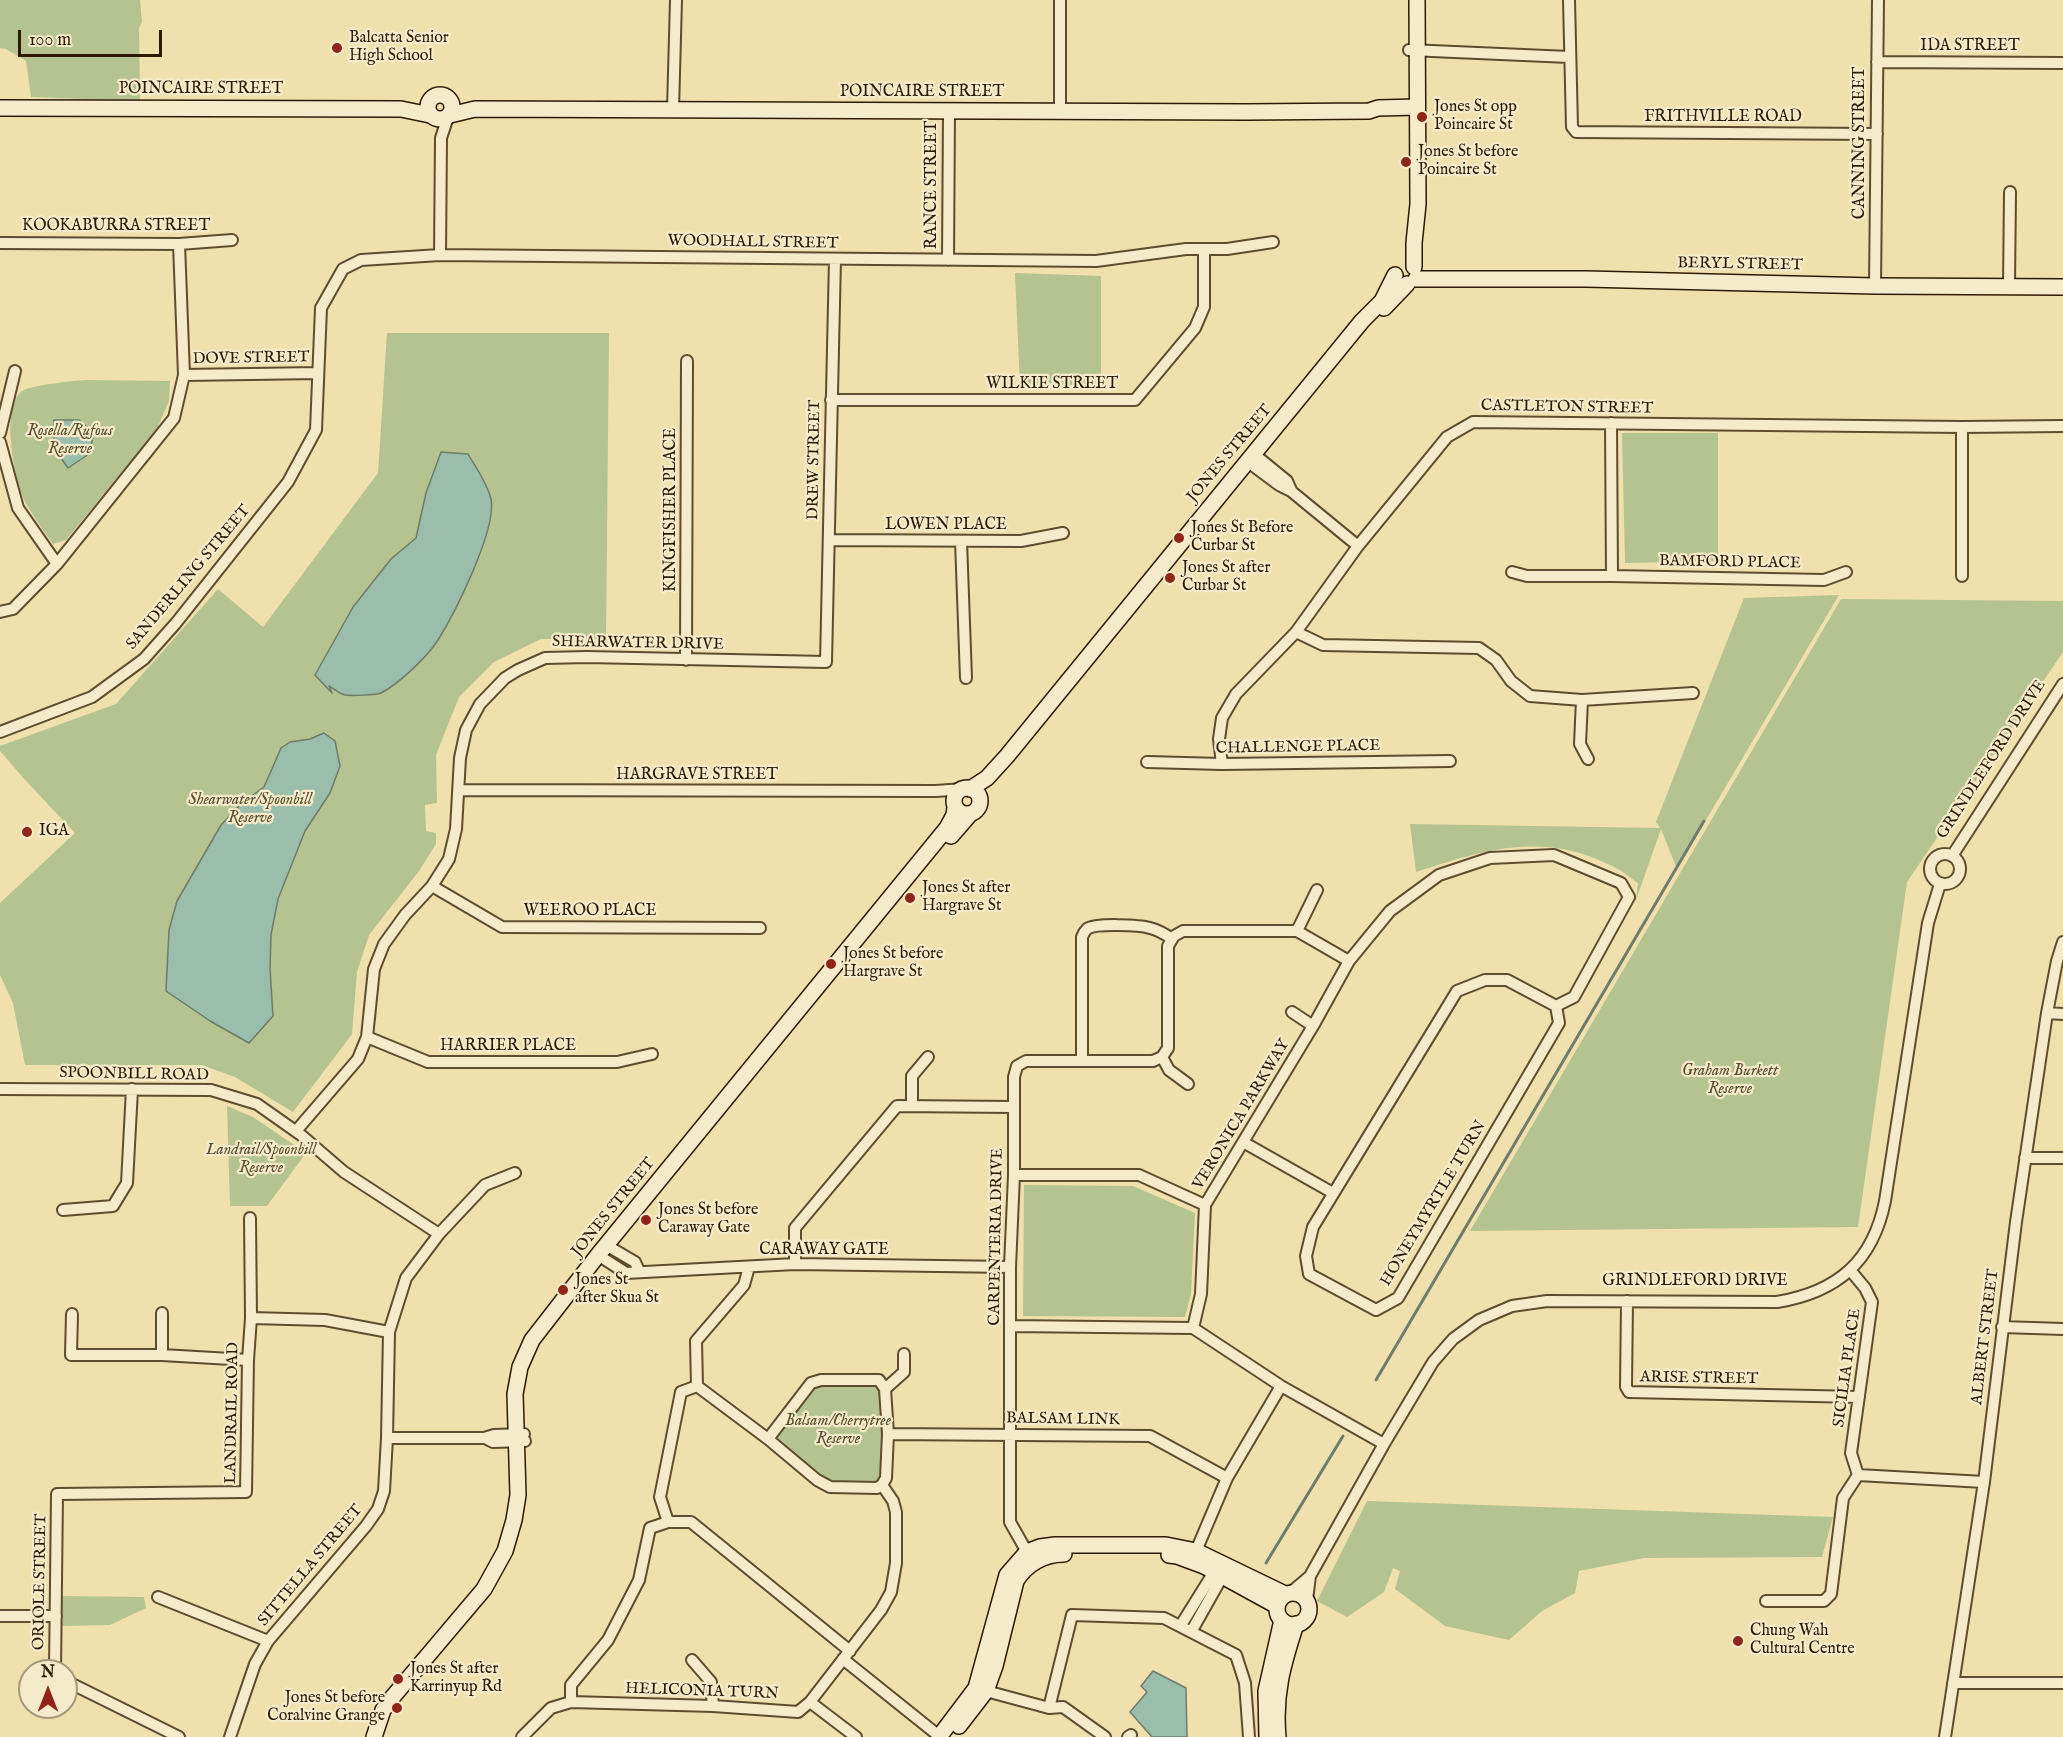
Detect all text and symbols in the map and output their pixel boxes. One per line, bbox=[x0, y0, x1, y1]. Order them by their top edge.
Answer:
scale bar bbox=[21, 18, 165, 56]
text: 100 m bbox=[29, 29, 71, 52]
place label: Balcatta Senior High School bbox=[349, 29, 449, 67]
street label: IDA STREET bbox=[1920, 37, 2020, 57]
marker: Balcatta Senior High School bbox=[330, 41, 344, 55]
street label: CANNING STREET bbox=[1851, 67, 1871, 219]
street label: POINCAIRE STREET bbox=[119, 80, 283, 100]
street label: POINCAIRE STREET bbox=[840, 83, 1004, 103]
place label: Jones St opp Poincaire St bbox=[1434, 98, 1517, 136]
street label: FRITHVILLE ROAD bbox=[1644, 108, 1802, 128]
marker: Jones St opp Poincaire St bbox=[1415, 110, 1429, 124]
street label: RANCE STREET bbox=[923, 121, 943, 249]
place label: Jones St before Poincaire St bbox=[1418, 143, 1518, 181]
marker: Jones St before Poincaire St bbox=[1399, 155, 1413, 169]
street label: KOOKABURRA STREET bbox=[22, 217, 210, 237]
street label: WOODHALL STREET bbox=[667, 232, 839, 254]
street label: BERYL STREET bbox=[1677, 254, 1803, 276]
street label: DOVE STREET bbox=[192, 348, 310, 370]
street label: WILKIE STREET bbox=[986, 375, 1118, 395]
street label: CASTLETON STREET bbox=[1481, 397, 1653, 419]
street label: DREW STREET bbox=[804, 400, 826, 520]
street label: JONES STREET bbox=[1184, 401, 1276, 507]
park label: Rosella/Rufous Reserve bbox=[27, 422, 113, 460]
street label: KINGFISHER PLACE bbox=[662, 428, 682, 592]
street label: SANDERLING STREET bbox=[123, 502, 255, 654]
street label: LOWEN PLACE bbox=[885, 516, 1007, 536]
place label: Jones St Before Curbar St bbox=[1191, 519, 1293, 557]
marker: Jones St Before Curbar St bbox=[1172, 531, 1186, 545]
street label: BAMFORD PLACE bbox=[1659, 552, 1801, 574]
place label: Jones St after Curbar St bbox=[1182, 559, 1270, 597]
marker: Jones St after Curbar St bbox=[1163, 571, 1177, 585]
street label: SHEARWATER DRIVE bbox=[552, 633, 724, 655]
street label: GRINDLEFORD DRIVE bbox=[1933, 677, 2051, 843]
street label: CHALLENGE PLACE bbox=[1216, 737, 1380, 759]
street label: HARGRAVE STREET bbox=[616, 766, 778, 786]
park label: Shearwater/Spoonbill Reserve bbox=[188, 791, 312, 829]
place label: IGA bbox=[39, 822, 69, 842]
marker: IGA bbox=[20, 825, 34, 839]
place label: Jones St after Hargrave St bbox=[922, 879, 1010, 917]
marker: Jones St after Hargrave St bbox=[903, 891, 917, 905]
street label: WEEROO PLACE bbox=[523, 902, 657, 922]
place label: Jones St before Hargrave St bbox=[843, 945, 943, 983]
marker: Jones St before Hargrave St bbox=[824, 957, 838, 971]
street label: VERONICA PARKWAY bbox=[1190, 1036, 1294, 1194]
street label: HARRIER PLACE bbox=[440, 1037, 576, 1057]
park label: Graham Burkett Reserve bbox=[1682, 1062, 1778, 1100]
street label: SPOONBILL ROAD bbox=[59, 1064, 209, 1086]
street label: HONEYMYRTLE TURN bbox=[1377, 1118, 1491, 1290]
park label: Landrail/Spoonbill Reserve bbox=[206, 1141, 316, 1179]
street label: CARPENTERIA DRIVE bbox=[986, 1148, 1008, 1326]
street label: JONES STREET bbox=[568, 1155, 660, 1261]
place label: Jones St before Caraway Gate bbox=[658, 1201, 758, 1239]
marker: Jones St before Caraway Gate bbox=[639, 1213, 653, 1227]
street label: CARAWAY GATE bbox=[759, 1241, 889, 1261]
street label: ALBERT STREET bbox=[1968, 1268, 2004, 1406]
place label: Jones St after Skua St bbox=[575, 1271, 659, 1309]
street label: GRINDLEFORD DRIVE bbox=[1602, 1272, 1788, 1292]
marker: Jones St after Skua St bbox=[556, 1283, 570, 1297]
street label: SICILIA PLACE bbox=[1830, 1307, 1866, 1429]
street label: LANDRAIL ROAD bbox=[222, 1342, 244, 1484]
street label: ARISE STREET bbox=[1640, 1368, 1758, 1390]
street label: BALSAM LINK bbox=[1006, 1409, 1120, 1431]
park label: Balsam/Cherrytree Reserve bbox=[785, 1412, 891, 1450]
street label: SITTELLA STREET bbox=[255, 1501, 367, 1631]
street label: ORIOLE STREET bbox=[30, 1514, 52, 1650]
place label: Chung Wah Cultural Centre bbox=[1750, 1622, 1855, 1660]
marker: Chung Wah Cultural Centre bbox=[1731, 1634, 1745, 1648]
north arrow bbox=[18, 1659, 78, 1719]
place label: Jones St after Karrinyup Rd bbox=[410, 1660, 502, 1698]
text: N bbox=[41, 1663, 55, 1683]
marker: Jones St after Karrinyup Rd bbox=[391, 1672, 405, 1686]
street label: HELICONIA TURN bbox=[625, 1680, 779, 1704]
place label: Jones St before Coralvine Grange bbox=[267, 1689, 385, 1727]
marker: Jones St before Coralvine Grange bbox=[390, 1701, 404, 1715]

